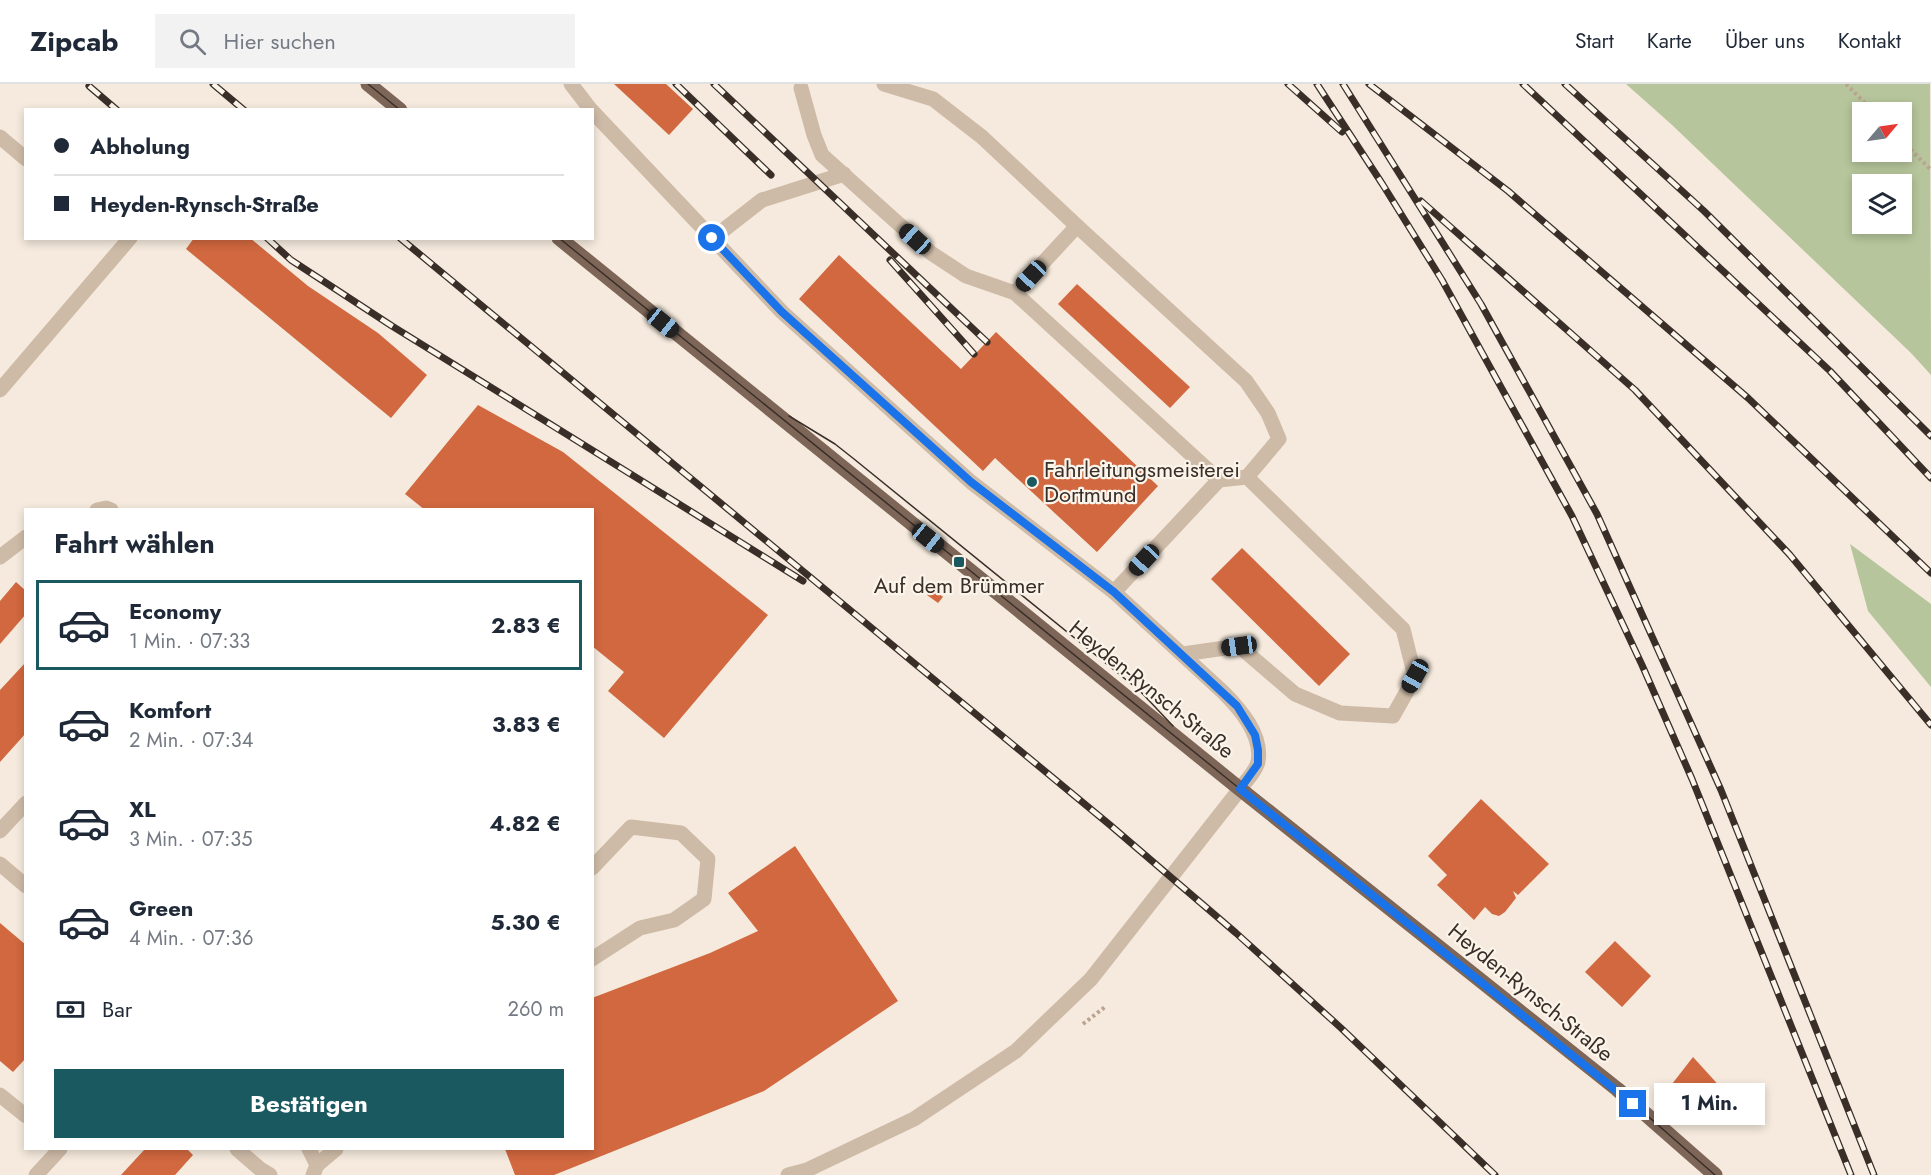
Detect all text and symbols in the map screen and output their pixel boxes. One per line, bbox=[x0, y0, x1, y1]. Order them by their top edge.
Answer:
search box bbox=[155, 14, 575, 68]
text: Zipcab bbox=[30, 21, 119, 62]
icon: search bbox=[176, 25, 209, 58]
text: Hier suchen bbox=[224, 25, 336, 57]
text: Start bbox=[1575, 26, 1614, 56]
text: Karte bbox=[1647, 26, 1692, 56]
text: Über uns bbox=[1725, 26, 1805, 56]
text: Kontakt bbox=[1838, 26, 1901, 56]
north arrow bbox=[1852, 102, 1912, 162]
map controls bbox=[1852, 102, 1912, 234]
text: Abholung bbox=[90, 130, 190, 162]
button: layers bbox=[1852, 174, 1912, 234]
text: Heyden-Rynsch-Straße bbox=[90, 188, 319, 220]
car bbox=[896, 220, 934, 258]
route start bbox=[698, 224, 725, 251]
car bbox=[1012, 257, 1050, 295]
car bbox=[643, 305, 683, 341]
place label: Fahrleitungsmeisterei Dortmund bbox=[1044, 453, 1240, 510]
marker: Fahrleitungsmeisterei Dortmund bbox=[1025, 475, 1039, 489]
car bbox=[908, 520, 948, 556]
text: Fahrt wählen bbox=[54, 524, 215, 563]
car bbox=[1125, 541, 1163, 579]
marker: Auf dem Brümmer bbox=[952, 555, 966, 569]
place label: Auf dem Brümmer bbox=[874, 569, 1045, 601]
text: Economy bbox=[129, 595, 221, 627]
icon: car bbox=[57, 598, 111, 652]
text: 2.83 € bbox=[491, 609, 561, 641]
street label: Heyden-Rynsch-Straße bbox=[1062, 612, 1242, 766]
text: 1 Min. · 07:33 bbox=[129, 627, 250, 656]
car bbox=[1220, 635, 1258, 657]
car bbox=[1398, 656, 1432, 696]
text: Komfort bbox=[129, 694, 211, 726]
icon: car bbox=[57, 697, 111, 751]
text: 3.83 € bbox=[492, 708, 561, 740]
text: 2 Min. · 07:34 bbox=[129, 726, 253, 755]
text: XL bbox=[129, 793, 156, 825]
icon: car bbox=[57, 796, 111, 850]
text: 4.82 € bbox=[489, 807, 561, 839]
text: 3 Min. · 07:35 bbox=[129, 825, 253, 854]
text: Green bbox=[129, 892, 193, 924]
icon: car bbox=[57, 895, 111, 949]
text: 5.30 € bbox=[490, 906, 561, 938]
street label: Heyden-Rynsch-Straße bbox=[1441, 915, 1621, 1069]
text: 4 Min. · 07:36 bbox=[129, 924, 254, 953]
icon: cash bbox=[54, 993, 87, 1026]
text: Bar bbox=[102, 993, 132, 1025]
text: 260 m bbox=[508, 995, 564, 1024]
button: Bestätigen bbox=[54, 1069, 564, 1138]
callout: 1 Min. bbox=[1654, 1083, 1765, 1125]
text: 1 Min. bbox=[1681, 1089, 1738, 1118]
route end bbox=[1619, 1090, 1646, 1117]

